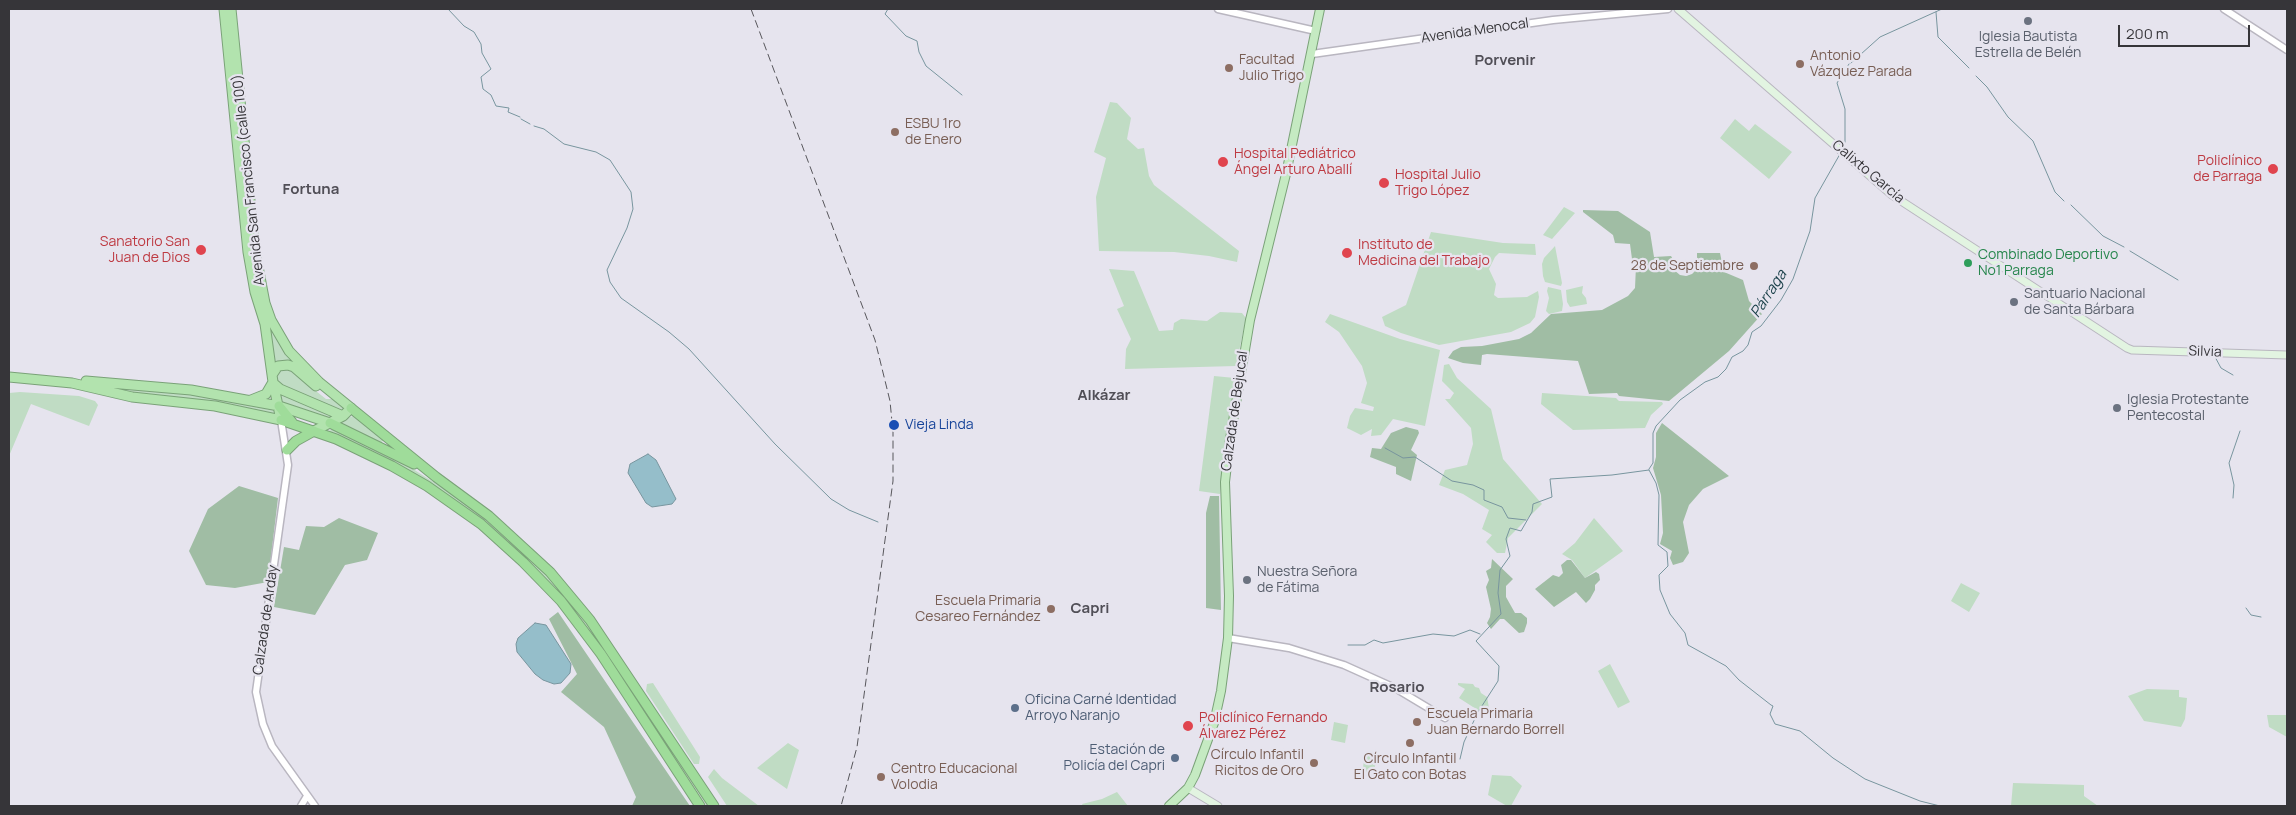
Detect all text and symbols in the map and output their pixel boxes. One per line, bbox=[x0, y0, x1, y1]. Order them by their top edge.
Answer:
street label: Avenida Menocal bbox=[1420, 15, 1530, 47]
marker: Iglesia Bautista Estrella de Belén bbox=[2022, 15, 2034, 27]
scale bar bbox=[2121, 15, 2254, 47]
text: 200 m bbox=[2126, 23, 2169, 44]
place label: Iglesia Bautista Estrella de Belén bbox=[1975, 29, 2081, 62]
place label: Antonio Vázquez Parada bbox=[1810, 48, 1912, 80]
place label: Facultad Julio Trigo bbox=[1239, 52, 1304, 84]
district label: Porvenir bbox=[1474, 52, 1536, 70]
marker: Antonio Vázquez Parada bbox=[1794, 58, 1806, 70]
marker: Facultad Julio Trigo bbox=[1223, 62, 1235, 74]
street label: Avenida San Francisco (calle 100) bbox=[230, 73, 268, 287]
place label: ESBU 1ro de Enero bbox=[905, 116, 962, 148]
marker: ESBU 1ro de Enero bbox=[889, 126, 901, 138]
street label: Calixto García bbox=[1828, 137, 1908, 207]
place label: Hospital Pediátrico Ángel Arturo Aballí bbox=[1234, 146, 1356, 178]
place label: Policlínico de Parraga bbox=[2193, 153, 2262, 186]
marker: Hospital Pediátrico Ángel Arturo Aballí bbox=[1216, 155, 1230, 169]
marker: Policlínico de Parraga bbox=[2266, 162, 2280, 176]
place label: Hospital Julio Trigo López bbox=[1395, 167, 1481, 200]
marker: Hospital Julio Trigo López bbox=[1377, 176, 1391, 190]
district label: Fortuna bbox=[283, 181, 339, 199]
place label: Sanatorio San Juan de Dios bbox=[100, 234, 190, 266]
place label: Instituto de Medicina del Trabajo bbox=[1358, 237, 1490, 270]
marker: Sanatorio San Juan de Dios bbox=[194, 243, 208, 257]
marker: Instituto de Medicina del Trabajo bbox=[1340, 246, 1354, 260]
place label: Combinado Deportivo No1 Parraga bbox=[1978, 247, 2118, 280]
marker: Combinado Deportivo No1 Parraga bbox=[1962, 257, 1974, 269]
place label: 28 de Septiembre bbox=[1631, 258, 1744, 274]
marker: 28 de Septiembre bbox=[1748, 260, 1760, 272]
water label: Párraga bbox=[1747, 267, 1791, 321]
place label: Santuario Nacional de Santa Bárbara bbox=[2024, 286, 2146, 318]
marker: Santuario Nacional de Santa Bárbara bbox=[2008, 296, 2020, 308]
street label: Silvia bbox=[2188, 343, 2222, 361]
street label: Calzada de Bejucal bbox=[1218, 350, 1252, 472]
district label: Alkázar bbox=[1077, 387, 1131, 405]
place label: Iglesia Protestante Pentecostal bbox=[2127, 392, 2249, 424]
marker: Iglesia Protestante Pentecostal bbox=[2111, 402, 2123, 414]
place label: Vieja Linda bbox=[905, 417, 973, 433]
marker: Vieja Linda bbox=[887, 418, 901, 432]
street label: Calzada de Arday bbox=[250, 564, 282, 676]
place label: Nuestra Señora de Fátima bbox=[1257, 564, 1357, 596]
marker: Nuestra Señora de Fátima bbox=[1241, 574, 1253, 586]
place label: Escuela Primaria Cesareo Fernández bbox=[915, 593, 1041, 626]
district label: Capri bbox=[1070, 600, 1110, 618]
marker: Escuela Primaria Cesareo Fernández bbox=[1045, 603, 1057, 615]
district label: Rosario bbox=[1369, 679, 1425, 697]
place label: Oficina Carné Identidad Arroyo Naranjo bbox=[1025, 692, 1177, 724]
marker: Oficina Carné Identidad Arroyo Naranjo bbox=[1009, 702, 1021, 714]
place label: Escuela Primaria Juan Bernardo Borrell bbox=[1427, 706, 1564, 739]
place label: Policlínico Fernando Álvarez Pérez bbox=[1199, 710, 1328, 742]
marker: Escuela Primaria Juan Bernardo Borrell bbox=[1411, 716, 1423, 728]
marker: Policlínico Fernando Álvarez Pérez bbox=[1181, 719, 1195, 733]
marker: Círculo Infantil El Gato con Botas bbox=[1404, 737, 1416, 749]
place label: Estación de Policía del Capri bbox=[1063, 742, 1165, 774]
place label: Círculo Infantil Ricitos de Oro bbox=[1211, 747, 1304, 780]
place label: Círculo Infantil El Gato con Botas bbox=[1354, 751, 1466, 784]
marker: Estación de Policía del Capri bbox=[1169, 752, 1181, 764]
marker: Círculo Infantil Ricitos de Oro bbox=[1308, 757, 1320, 769]
place label: Centro Educacional Volodia bbox=[891, 761, 1017, 794]
marker: Centro Educacional Volodia bbox=[875, 771, 887, 783]

